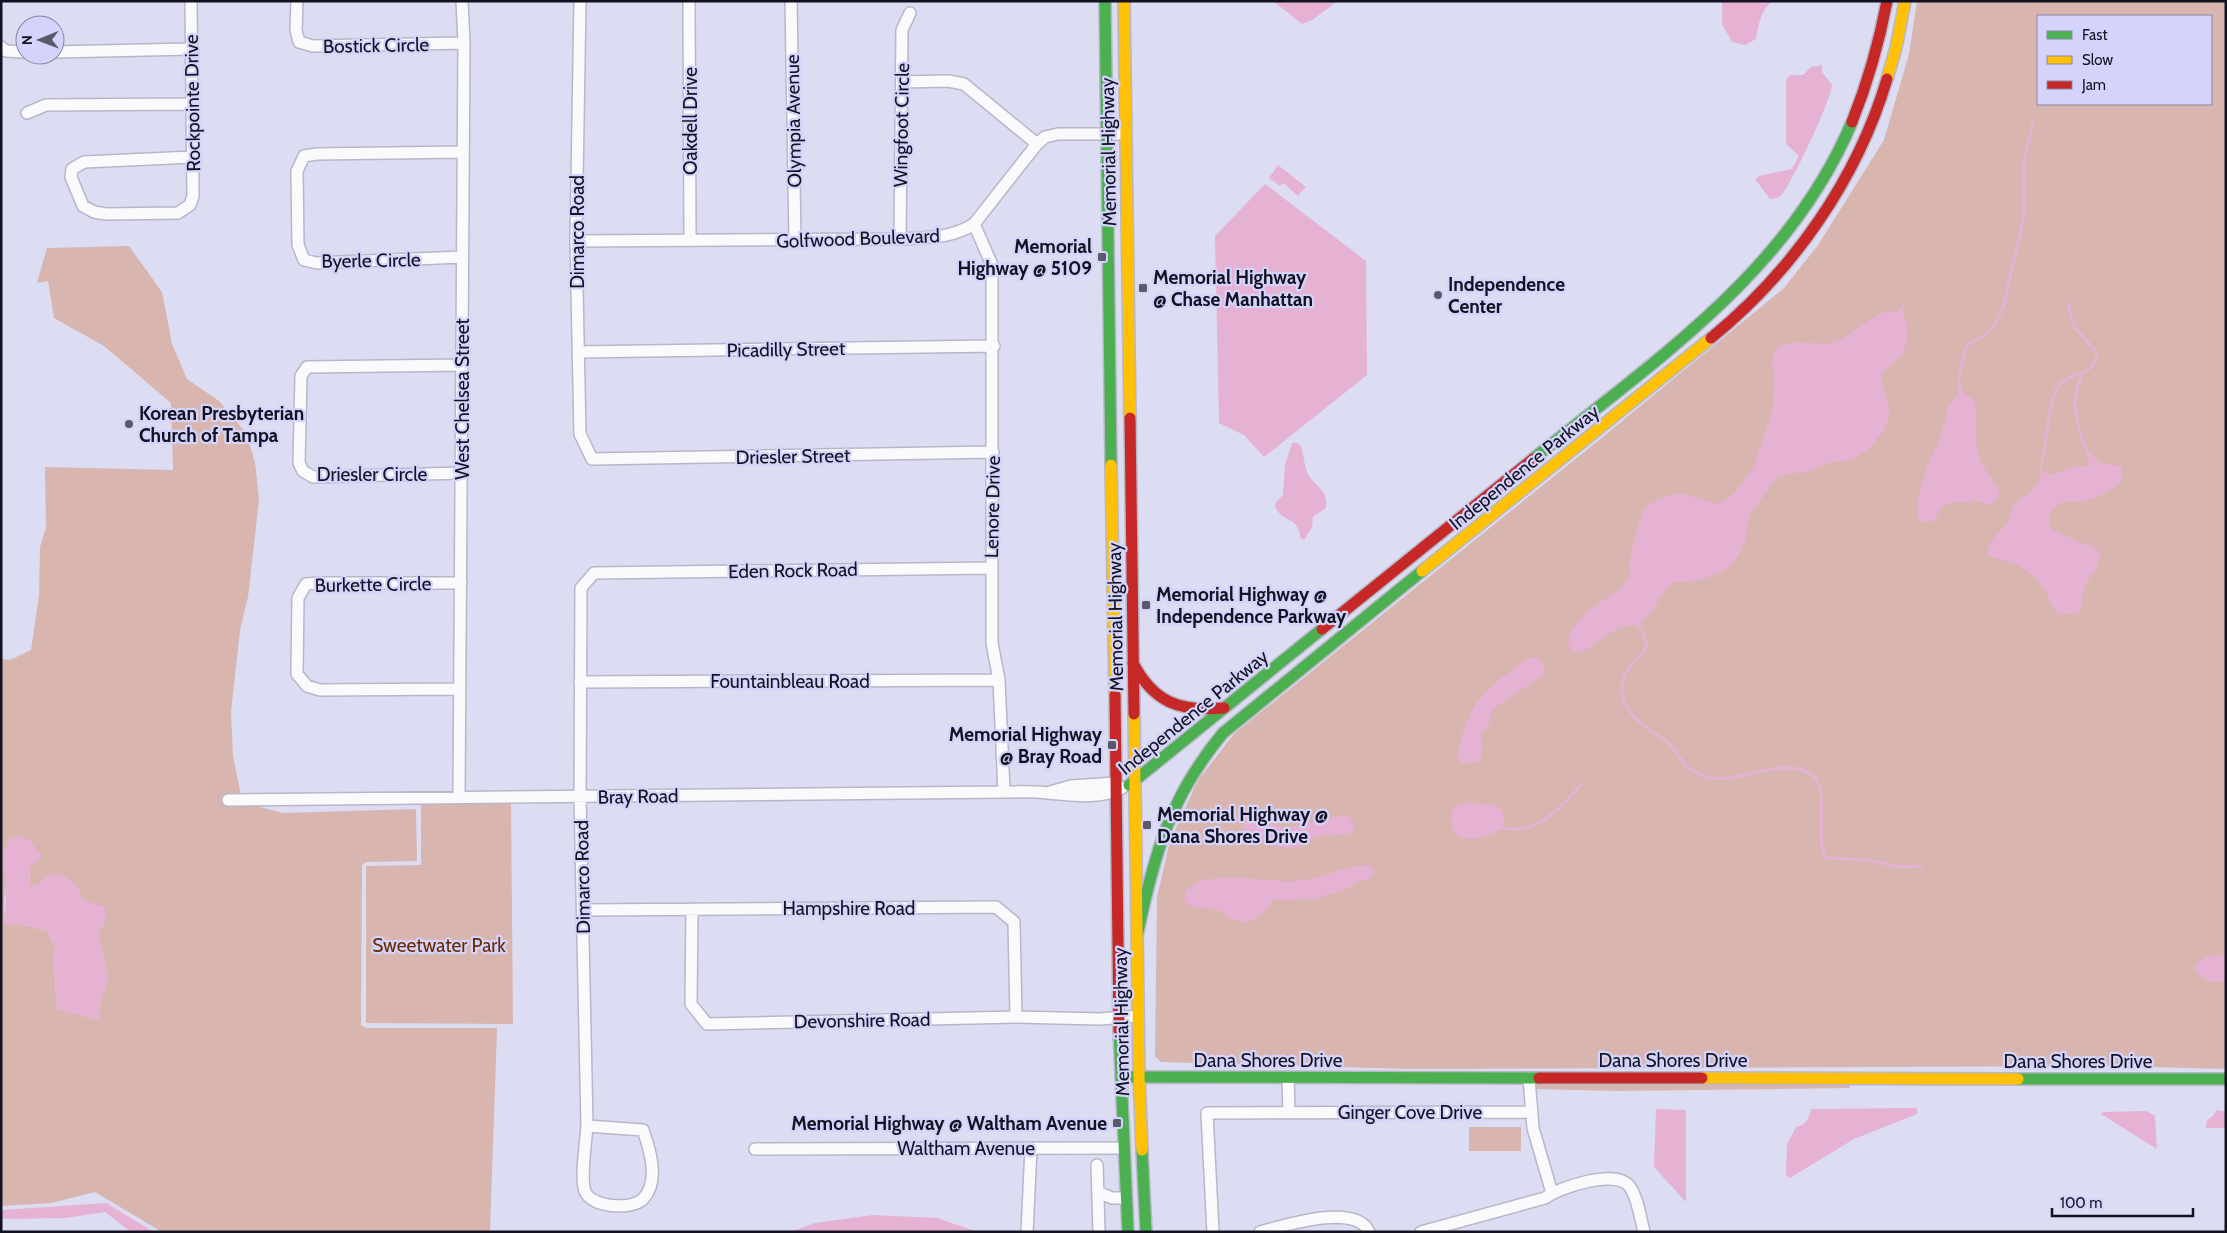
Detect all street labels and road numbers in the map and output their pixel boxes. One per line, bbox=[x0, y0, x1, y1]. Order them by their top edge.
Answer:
street label: Bostick Circle bbox=[323, 33, 430, 58]
street label: Rockpointe Drive bbox=[180, 34, 205, 172]
street label: Olympia Avenue bbox=[781, 54, 806, 188]
street label: Wingfoot Circle bbox=[889, 62, 914, 187]
street label: Oakdell Drive bbox=[679, 67, 702, 175]
street label: Memorial Highway bbox=[1096, 77, 1121, 227]
street label: Dimarco Road bbox=[566, 175, 589, 289]
street label: Golfwood Boulevard bbox=[776, 224, 940, 253]
street label: Byerle Circle bbox=[321, 248, 421, 273]
street label: West Chelsea Street bbox=[451, 318, 474, 480]
street label: Picadilly Street bbox=[726, 337, 846, 362]
street label: Independence Parkway bbox=[1445, 400, 1604, 535]
street label: Driesler Street bbox=[736, 444, 851, 469]
street label: Lenore Drive bbox=[980, 455, 1005, 558]
street label: Driesler Circle bbox=[317, 463, 428, 486]
street label: Memorial Highway bbox=[1103, 542, 1128, 692]
street label: Eden Rock Road bbox=[728, 558, 858, 583]
street label: Burkette Circle bbox=[315, 572, 432, 597]
street label: Independence Parkway bbox=[1114, 645, 1273, 780]
street label: Fountainbleau Road bbox=[710, 670, 870, 693]
street label: Bray Road bbox=[597, 784, 679, 809]
street label: Dimarco Road bbox=[570, 820, 595, 934]
street label: Hampshire Road bbox=[783, 897, 915, 920]
street label: Memorial Highway bbox=[1109, 947, 1134, 1097]
street label: Devonshire Road bbox=[793, 1008, 931, 1033]
street label: Dana Shores Drive bbox=[1194, 1049, 1343, 1072]
street label: Dana Shores Drive bbox=[1599, 1049, 1748, 1072]
street label: Dana Shores Drive bbox=[2004, 1050, 2153, 1073]
street label: Ginger Cove Drive bbox=[1338, 1101, 1482, 1124]
street label: Waltham Avenue bbox=[897, 1137, 1035, 1160]

